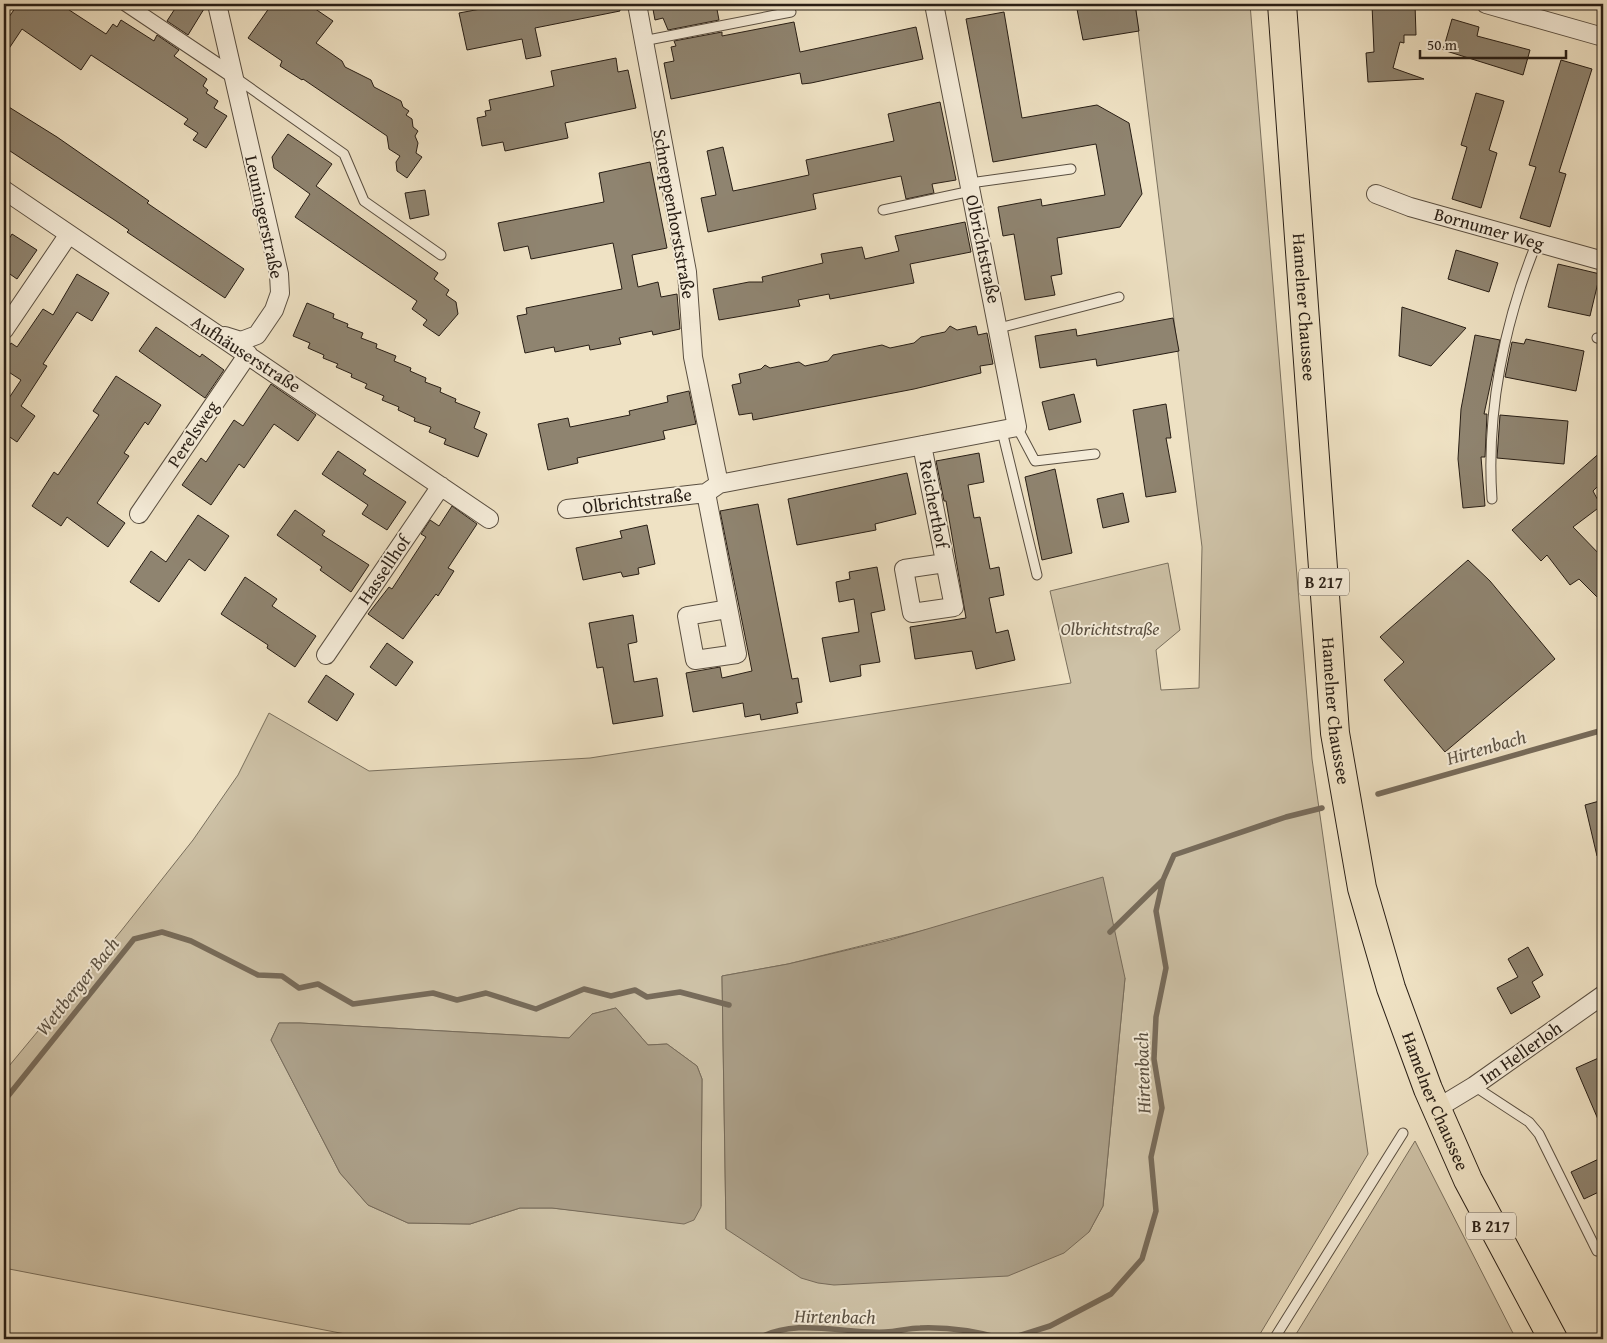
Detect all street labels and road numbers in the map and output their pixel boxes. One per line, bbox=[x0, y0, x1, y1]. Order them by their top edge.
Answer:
street label: Schneppenhorststraße bbox=[646, 127, 703, 301]
street label: Leuningerstraße bbox=[238, 153, 291, 281]
street label: Olbrichtstraße bbox=[959, 192, 1008, 306]
street label: Bornumer Weg bbox=[1431, 200, 1547, 257]
street label: Hamelner Chaussee bbox=[1286, 232, 1323, 382]
street label: Aufhäuserstraße bbox=[186, 308, 306, 399]
street label: Perelsweg bbox=[160, 395, 225, 473]
street label: Reicherthof bbox=[913, 458, 957, 552]
street label: Olbrichtstraße bbox=[581, 480, 693, 521]
street label: Hassellhof bbox=[350, 528, 418, 610]
road number: B 217 bbox=[1299, 568, 1349, 596]
street label: Hamelner Chaussee bbox=[1315, 636, 1358, 787]
street label: Im Hellerloh bbox=[1474, 1014, 1567, 1091]
street label: Hamelner Chaussee bbox=[1395, 1028, 1476, 1175]
road number: B 217 bbox=[1466, 1212, 1516, 1240]

